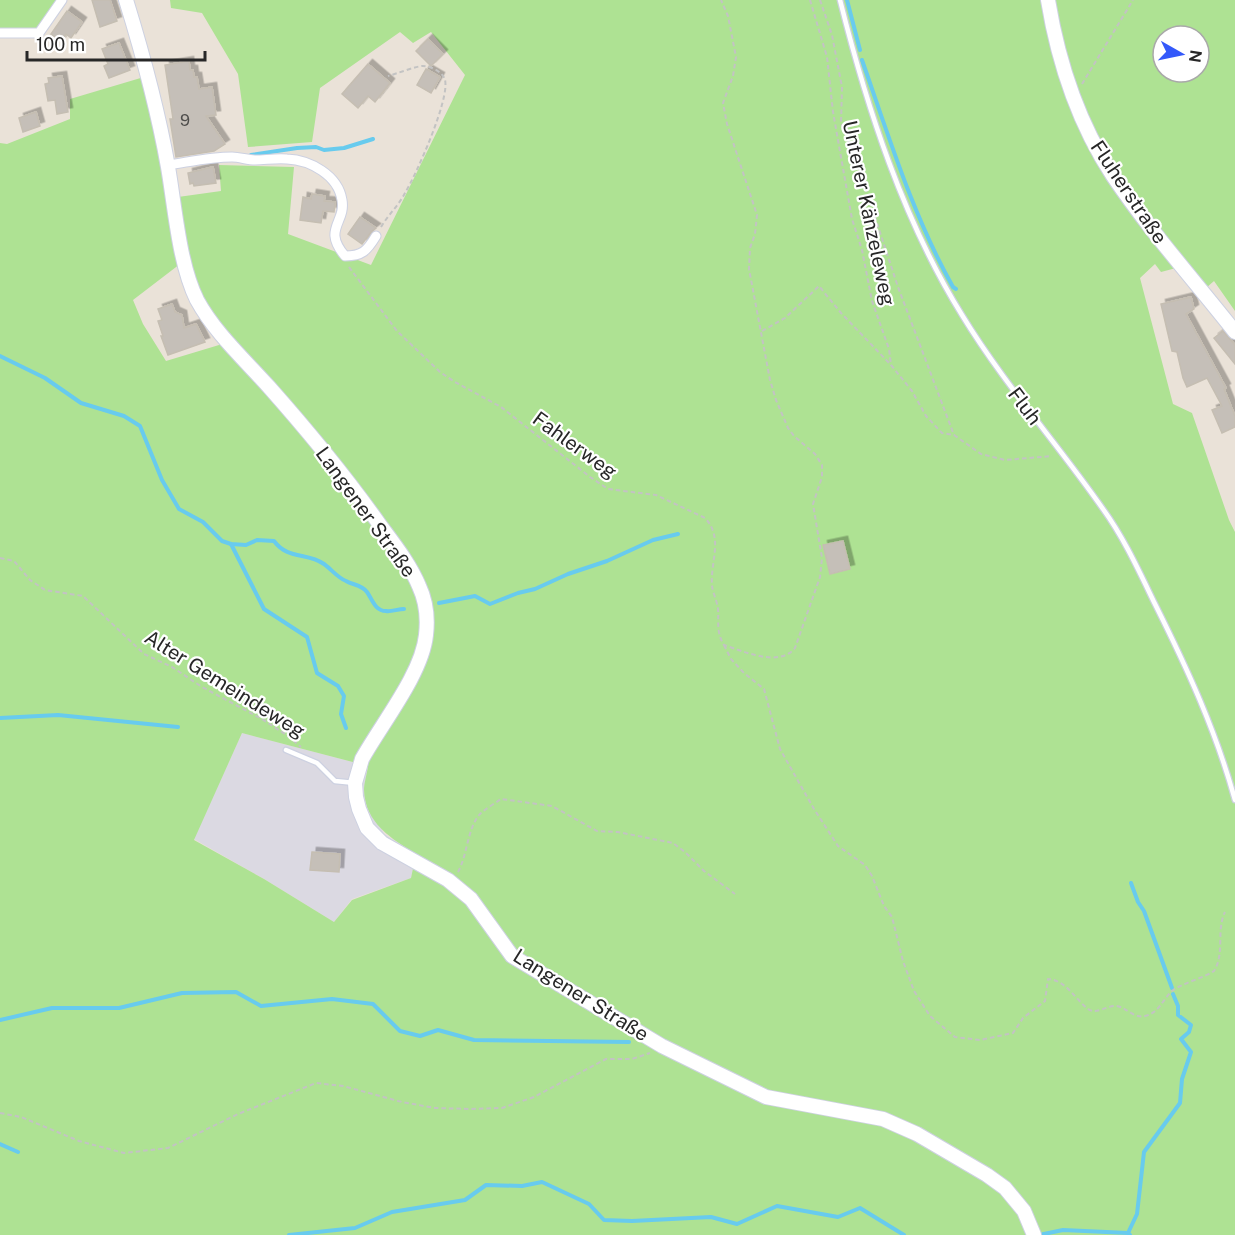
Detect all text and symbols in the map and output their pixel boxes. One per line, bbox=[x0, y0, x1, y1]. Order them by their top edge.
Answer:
scale bar bbox=[27, 24, 206, 62]
north arrow bbox=[1151, 24, 1211, 84]
text: 100 m bbox=[36, 34, 85, 55]
text: N bbox=[1185, 49, 1206, 64]
house number: 9 bbox=[180, 111, 190, 130]
street label: Unterer Känzeleweg bbox=[838, 118, 900, 308]
street label: Fluherstraße bbox=[1086, 136, 1172, 248]
street label: Fluh bbox=[1003, 382, 1047, 430]
street label: Fahlerweg bbox=[528, 406, 622, 484]
street label: Langener Straße bbox=[311, 442, 421, 582]
street label: Alter Gemeindeweg bbox=[140, 625, 310, 743]
street label: Langener Straße bbox=[509, 944, 653, 1046]

